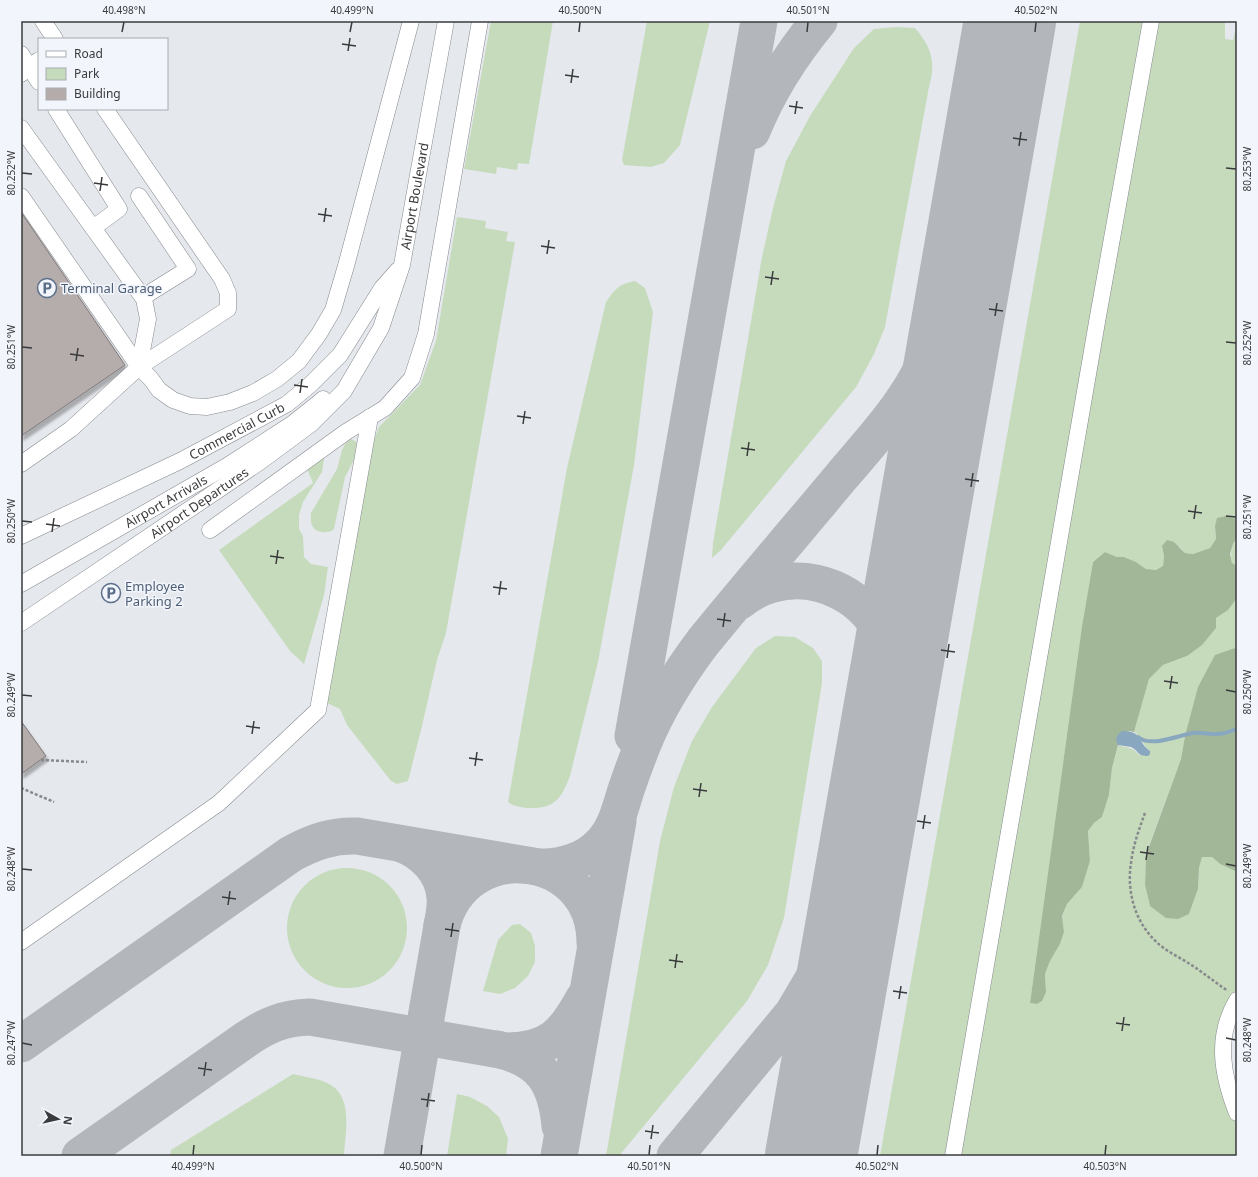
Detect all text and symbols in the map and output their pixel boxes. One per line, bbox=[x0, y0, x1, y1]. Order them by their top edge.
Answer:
text: 40.498°N bbox=[102, 3, 146, 17]
text: 40.499°N bbox=[330, 3, 374, 17]
text: 40.500°N bbox=[558, 3, 602, 17]
text: 40.501°N bbox=[786, 3, 830, 17]
text: 40.502°N bbox=[1014, 3, 1058, 17]
legend bbox=[38, 38, 168, 110]
text: Road bbox=[74, 45, 103, 62]
text: Park bbox=[74, 65, 100, 82]
text: Building bbox=[74, 85, 121, 102]
street label: Airport Boulevard bbox=[396, 141, 433, 251]
text: 80.253°W bbox=[1240, 146, 1254, 191]
text: 80.252°W bbox=[4, 150, 18, 195]
parking icon: Terminal Garage bbox=[36, 277, 58, 299]
place label: Terminal Garage bbox=[61, 279, 162, 297]
text: 80.252°W bbox=[1240, 320, 1254, 365]
text: 80.251°W bbox=[4, 324, 18, 369]
street label: Commercial Curb bbox=[186, 398, 288, 464]
street label: Airport Departures bbox=[146, 463, 252, 542]
street label: Airport Arrivals bbox=[121, 470, 210, 532]
text: 80.251°W bbox=[1240, 494, 1254, 539]
text: 80.250°W bbox=[4, 498, 18, 543]
place label: Employee Parking 2 bbox=[125, 577, 185, 610]
parking icon: Employee Parking 2 bbox=[100, 582, 122, 604]
text: 80.250°W bbox=[1240, 669, 1254, 714]
text: 80.249°W bbox=[4, 672, 18, 717]
text: 80.249°W bbox=[1240, 843, 1254, 888]
text: 80.248°W bbox=[4, 846, 18, 891]
text: 80.248°W bbox=[1240, 1017, 1254, 1062]
text: 80.247°W bbox=[4, 1020, 18, 1065]
north arrow bbox=[38, 1099, 78, 1139]
text: N bbox=[60, 1115, 76, 1126]
text: 40.499°N bbox=[171, 1159, 215, 1173]
text: 40.500°N bbox=[399, 1159, 443, 1173]
text: 40.501°N bbox=[627, 1159, 671, 1173]
text: 40.502°N bbox=[855, 1159, 899, 1173]
text: 40.503°N bbox=[1083, 1159, 1127, 1173]

